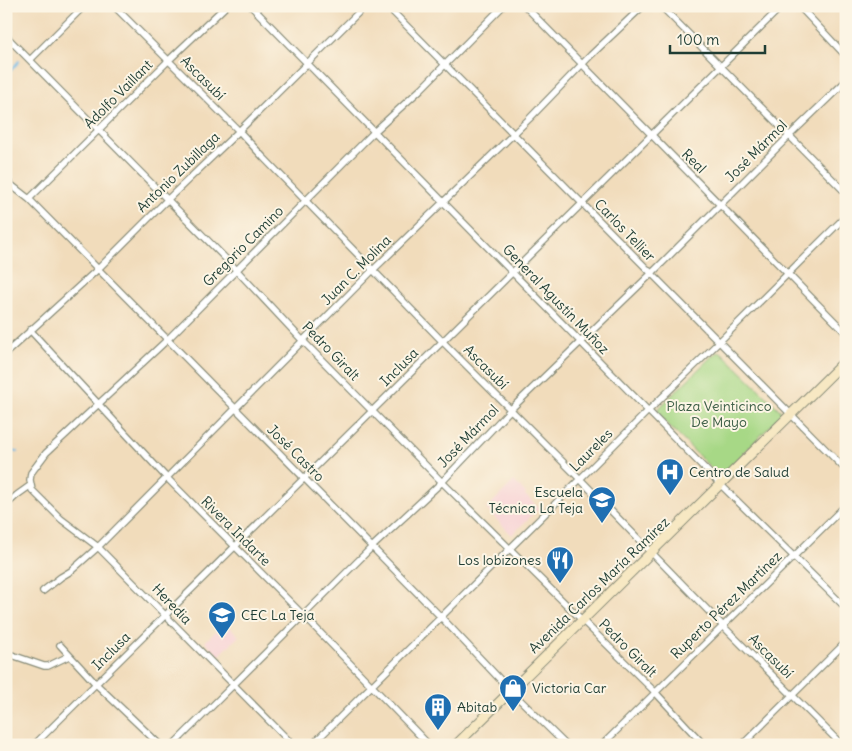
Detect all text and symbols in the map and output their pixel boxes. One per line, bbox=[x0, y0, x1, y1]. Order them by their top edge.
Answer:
scale bar bbox=[670, 22, 764, 54]
text: 100 m bbox=[677, 30, 719, 49]
street label: Ascasubí bbox=[177, 52, 229, 104]
street label: Adolfo Vaillant bbox=[80, 56, 156, 132]
street label: José Mármol bbox=[721, 116, 791, 186]
street label: Antonio Zubillaga bbox=[133, 128, 223, 216]
street label: Real bbox=[678, 145, 710, 177]
street label: Carlos Tellier bbox=[591, 195, 659, 265]
street label: Gregorio Camino bbox=[199, 202, 287, 290]
street label: Juan C. Molina bbox=[317, 231, 395, 309]
street label: General Agustín Muñoz bbox=[499, 240, 613, 358]
street label: Pedro Giralt bbox=[298, 318, 364, 384]
street label: Ascasubí bbox=[460, 341, 512, 393]
street label: Inclusa bbox=[376, 344, 422, 390]
park label: Plaza Veinticinco De Mayo bbox=[666, 397, 772, 431]
street label: José Mármol bbox=[434, 401, 502, 471]
street label: José Castro bbox=[264, 421, 329, 486]
street label: Laureles bbox=[566, 425, 616, 475]
hospital icon: Centro de Salud bbox=[655, 457, 685, 496]
place label: Centro de Salud bbox=[689, 463, 789, 481]
place label: Escuela Técnica La Teja bbox=[489, 483, 583, 517]
school or university icon: Escuela Técnica La Teja bbox=[587, 485, 617, 524]
street label: Rivera Indarte bbox=[197, 492, 275, 570]
street label: Avenida Carlos María Ramírez bbox=[525, 513, 673, 657]
restaurant icon: Los lobizones bbox=[545, 545, 575, 584]
street label: Ruperto Pérez Martínez bbox=[667, 547, 786, 663]
place label: Los lobizones bbox=[458, 551, 541, 569]
street label: Heredia bbox=[148, 580, 196, 628]
school or university icon: CEC La Teja bbox=[207, 600, 237, 639]
place label: CEC La Teja bbox=[241, 606, 315, 624]
street label: Pedro Giralt bbox=[595, 615, 661, 681]
street label: Inclusa bbox=[88, 628, 134, 674]
street label: Ascasubí bbox=[745, 630, 797, 682]
shop icon: Victoria Car bbox=[498, 673, 528, 712]
place label: Victoria Car bbox=[532, 679, 607, 697]
building icon: Abitab bbox=[423, 692, 453, 731]
place label: Abitab bbox=[457, 698, 498, 716]

